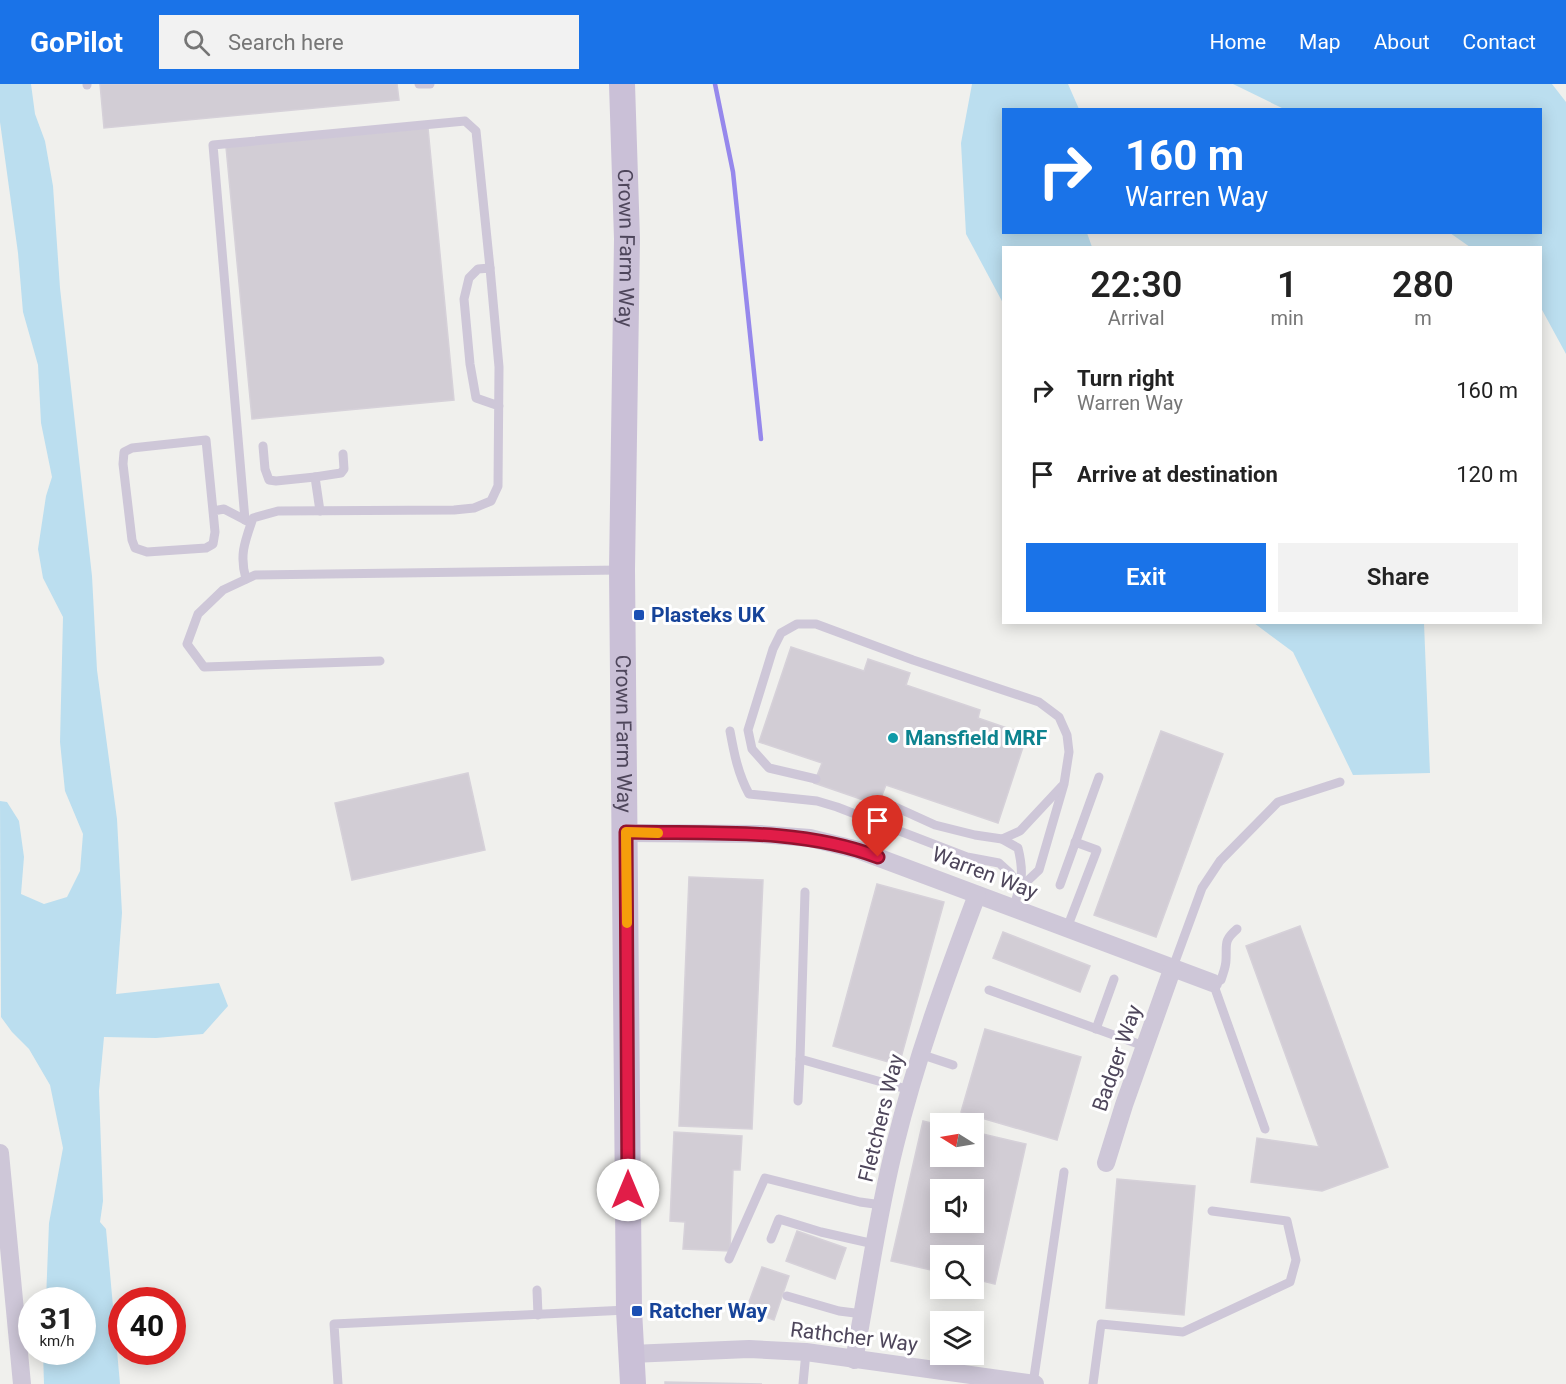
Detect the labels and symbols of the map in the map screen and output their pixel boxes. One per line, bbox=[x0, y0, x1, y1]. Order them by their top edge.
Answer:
street label: Crown Farm Way bbox=[613, 168, 639, 327]
place label: Plasteks UK bbox=[651, 603, 766, 627]
marker: Plasteks UK bbox=[632, 608, 646, 622]
street label: Crown Farm Way bbox=[611, 655, 636, 813]
place label: Mansfield MRF bbox=[905, 726, 1048, 750]
marker: Mansfield MRF bbox=[886, 731, 900, 745]
pin bbox=[852, 795, 903, 857]
street label: Warren Way bbox=[929, 842, 1041, 904]
street label: Badger Way bbox=[1088, 1002, 1146, 1114]
street label: Fletchers Way bbox=[854, 1051, 909, 1184]
north arrow bbox=[930, 1113, 984, 1167]
position arrow bbox=[596, 1158, 660, 1222]
speed limit sign: 40 bbox=[108, 1287, 186, 1365]
place label: Ratcher Way bbox=[649, 1299, 768, 1323]
marker: Ratcher Way bbox=[630, 1304, 644, 1318]
street label: Rathcher Way bbox=[789, 1317, 919, 1357]

